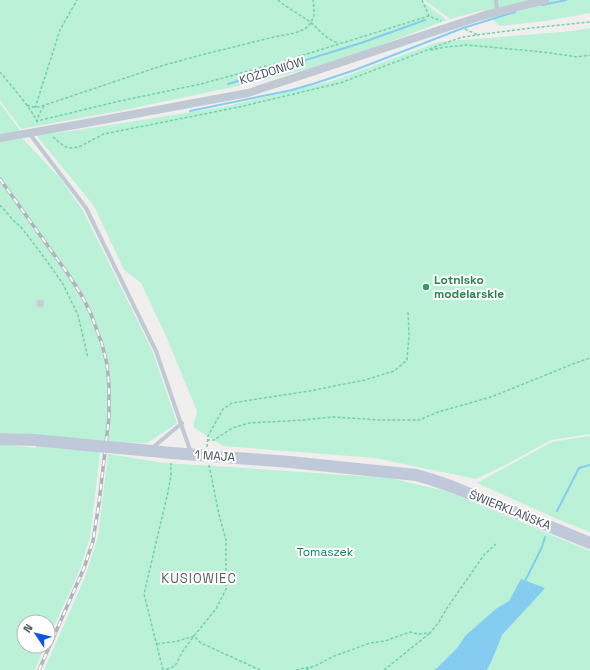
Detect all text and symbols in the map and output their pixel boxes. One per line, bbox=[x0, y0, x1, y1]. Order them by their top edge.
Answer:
street label: KOŻDONIÓW bbox=[238, 53, 307, 88]
place label: Lotnisko modelarskie bbox=[434, 272, 504, 302]
marker: Lotnisko modelarskie bbox=[421, 282, 431, 292]
street label: 1 MAJA bbox=[194, 447, 236, 465]
street label: ŚWIERKLAŃSKA bbox=[467, 486, 554, 534]
park label: Tomaszek bbox=[297, 544, 354, 560]
district label: KUSIOWIEC bbox=[161, 570, 237, 587]
north arrow bbox=[16, 614, 56, 654]
text: N bbox=[20, 621, 36, 635]

